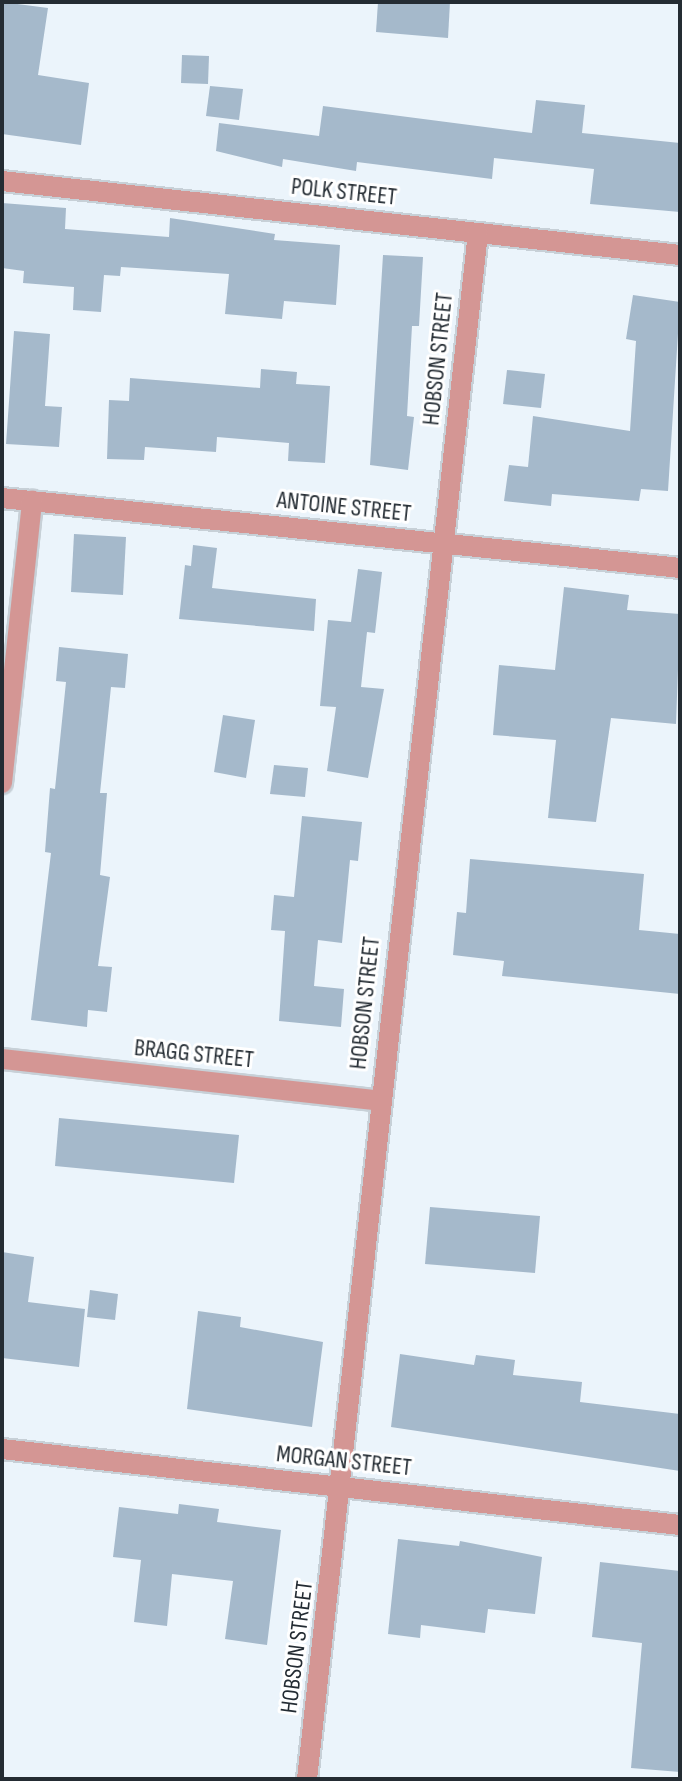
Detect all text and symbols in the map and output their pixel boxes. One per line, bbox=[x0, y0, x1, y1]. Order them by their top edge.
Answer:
street label: POLK STREET bbox=[290, 172, 398, 212]
street label: HOBSON STREET bbox=[417, 291, 459, 427]
street label: ANTOINE STREET bbox=[275, 486, 413, 528]
street label: HOBSON STREET bbox=[344, 935, 386, 1071]
street label: BRAGG STREET bbox=[133, 1033, 255, 1075]
street label: MORGAN STREET bbox=[275, 1440, 413, 1482]
street label: HOBSON STREET bbox=[275, 1579, 319, 1715]

